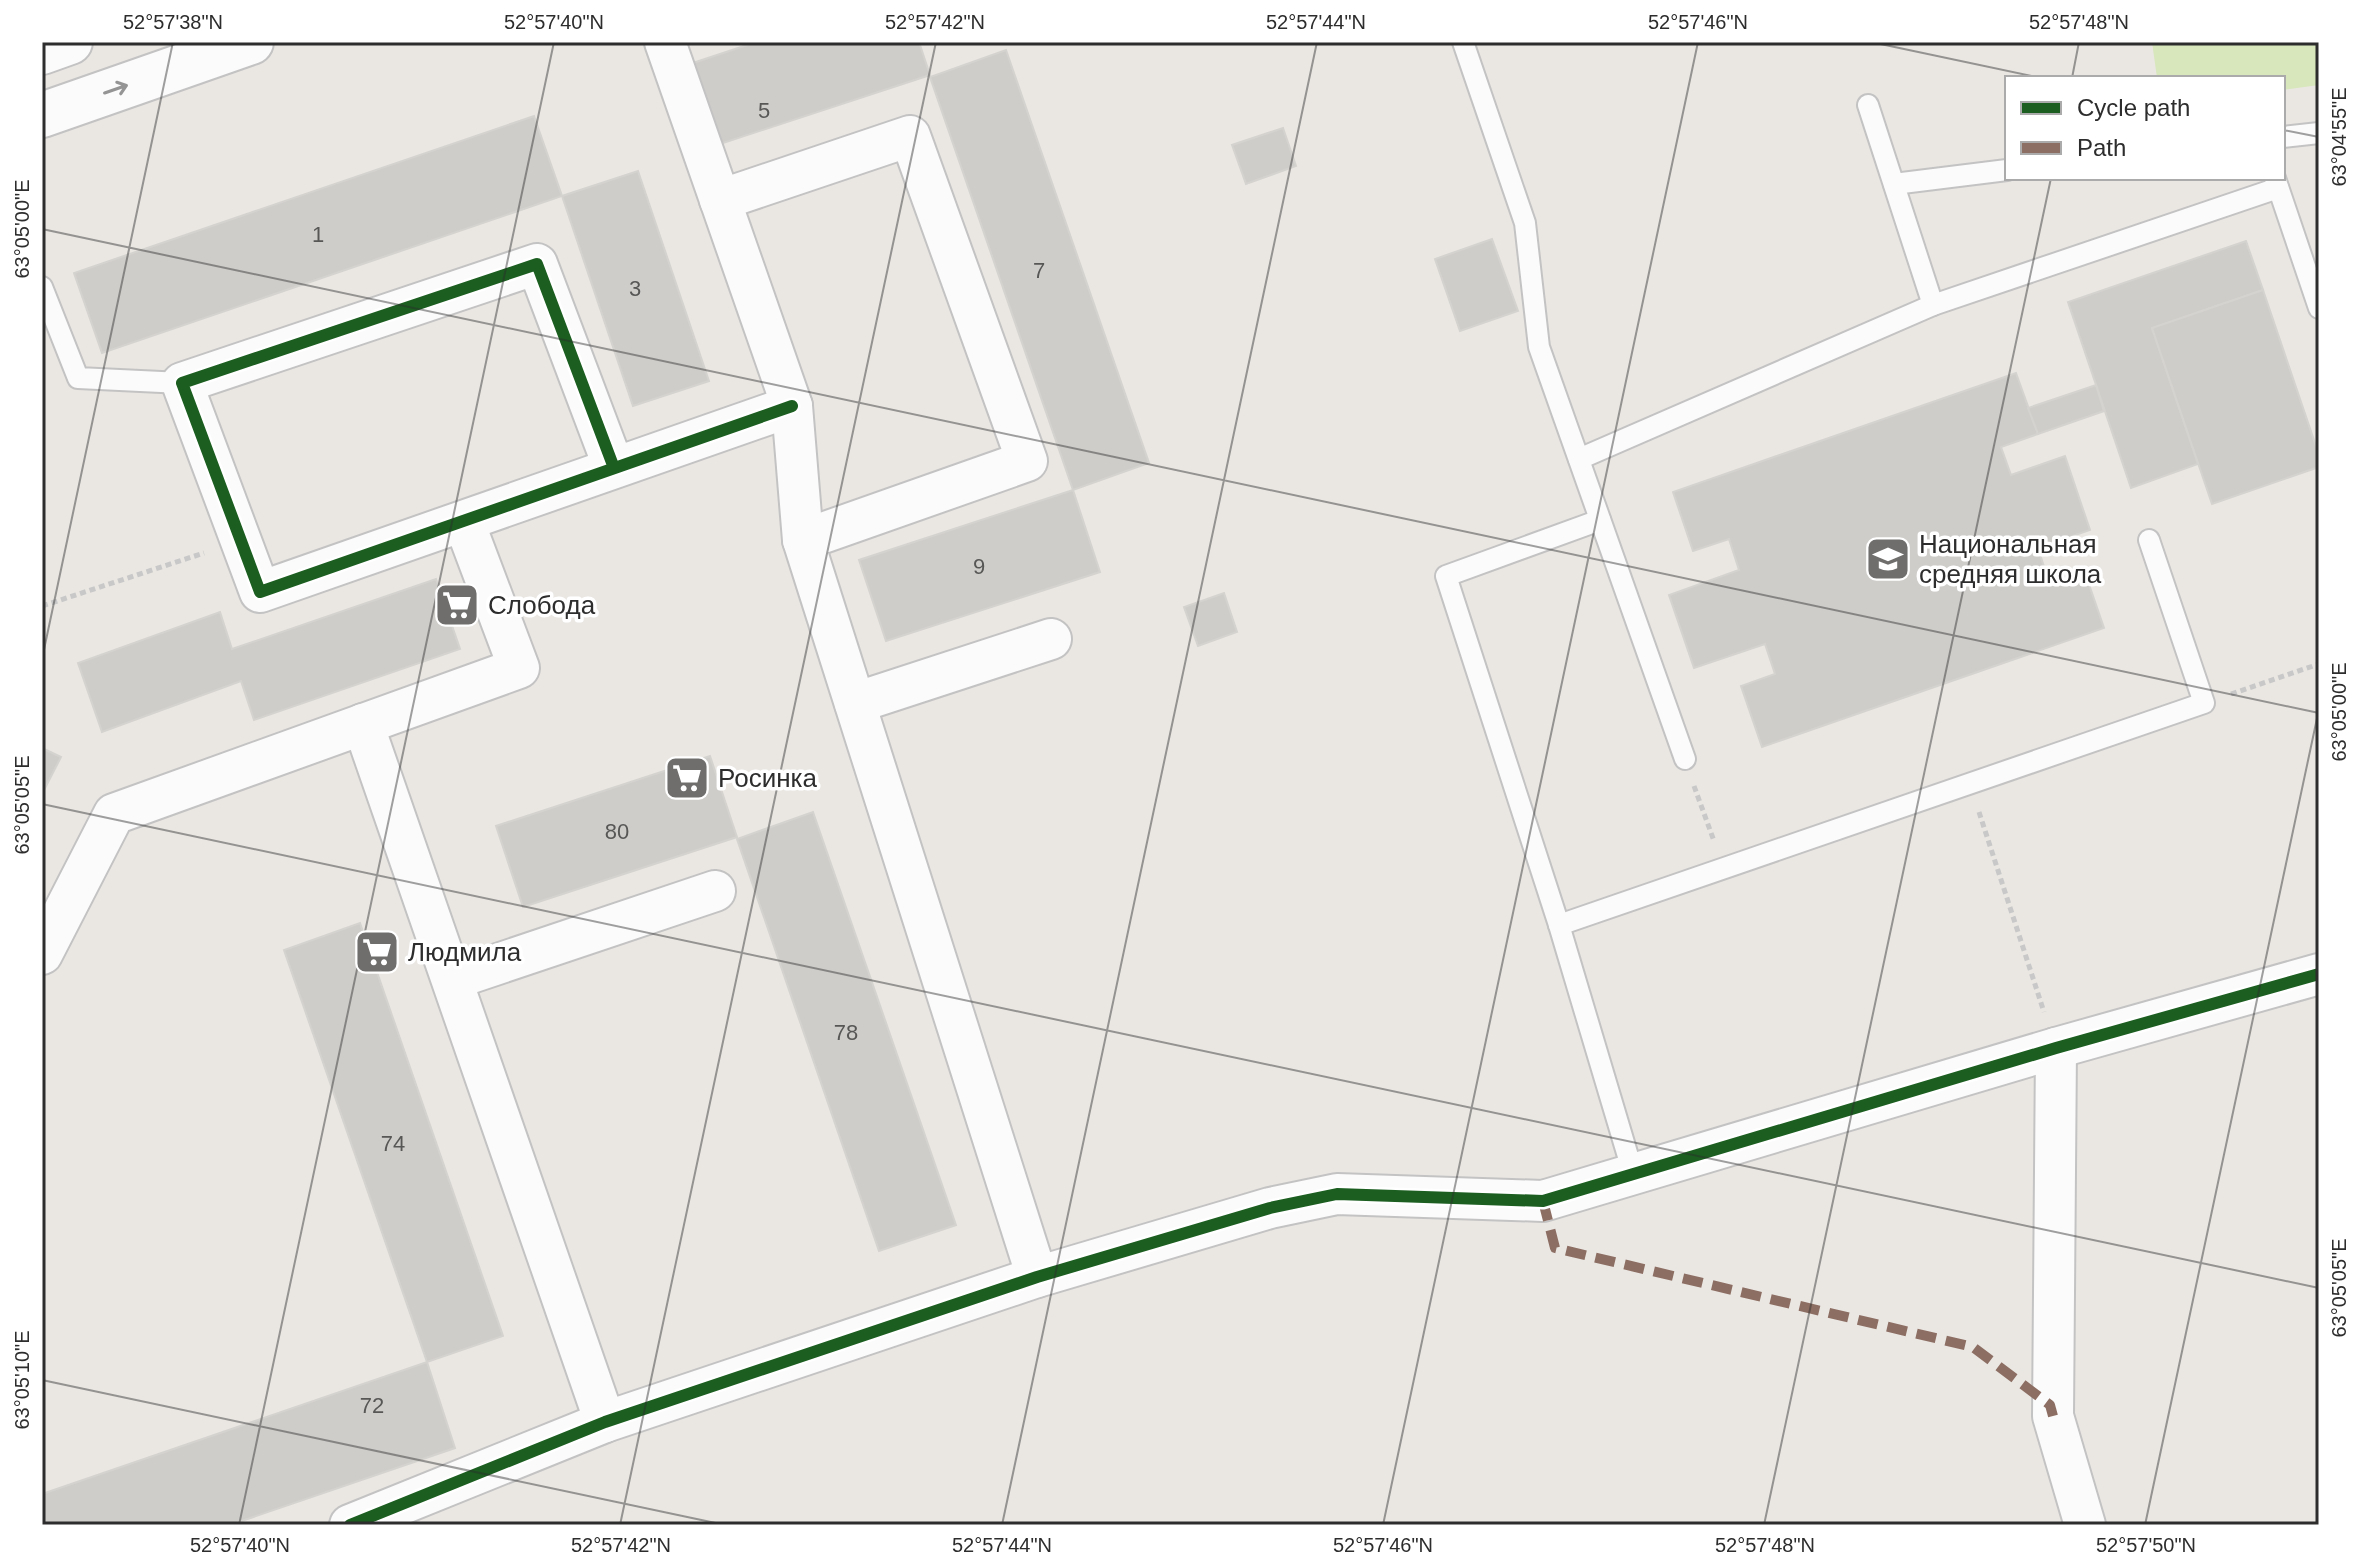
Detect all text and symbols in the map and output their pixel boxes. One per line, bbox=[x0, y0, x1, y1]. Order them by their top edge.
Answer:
text: 52°57'38"N bbox=[123, 11, 223, 33]
text: 52°57'40"N bbox=[504, 11, 604, 33]
text: 52°57'42"N bbox=[885, 11, 985, 33]
text: 52°57'44"N bbox=[1266, 11, 1366, 33]
text: 52°57'46"N bbox=[1648, 11, 1748, 33]
text: 52°57'48"N bbox=[2029, 11, 2129, 33]
legend bbox=[2005, 76, 2285, 180]
one-way arrow bbox=[103, 81, 128, 96]
text: 63°04'55"E bbox=[2328, 88, 2350, 187]
text: Cycle path bbox=[2077, 94, 2190, 121]
house number: 5 bbox=[758, 98, 770, 123]
text: Path bbox=[2077, 134, 2126, 161]
text: 63°05'00"E bbox=[11, 180, 33, 279]
house number: 1 bbox=[312, 222, 324, 247]
house number: 7 bbox=[1033, 258, 1045, 283]
house number: 3 bbox=[629, 276, 641, 301]
place label: Национальная средняя школа bbox=[1919, 529, 2102, 589]
school or university icon: Национальная средняя школа bbox=[1864, 535, 1912, 583]
house number: 9 bbox=[973, 554, 985, 579]
supermarket icon: Слобода bbox=[433, 581, 481, 629]
place label: Слобода bbox=[488, 590, 596, 620]
text: 63°05'00"E bbox=[2328, 663, 2350, 762]
supermarket icon: Росинка bbox=[663, 754, 711, 802]
text: 63°05'05"E bbox=[11, 756, 33, 855]
place label: Росинка bbox=[718, 763, 817, 793]
house number: 80 bbox=[605, 819, 629, 844]
supermarket icon: Людмила bbox=[353, 928, 401, 976]
place label: Людмила bbox=[408, 937, 522, 967]
house number: 78 bbox=[834, 1020, 858, 1045]
house number: 74 bbox=[381, 1131, 405, 1156]
text: 63°05'05"E bbox=[2328, 1239, 2350, 1338]
text: 63°05'10"E bbox=[11, 1331, 33, 1430]
house number: 72 bbox=[360, 1393, 384, 1418]
text: 52°57'40"N bbox=[190, 1534, 290, 1556]
text: 52°57'42"N bbox=[571, 1534, 671, 1556]
text: 52°57'44"N bbox=[952, 1534, 1052, 1556]
text: 52°57'46"N bbox=[1333, 1534, 1433, 1556]
text: 52°57'48"N bbox=[1715, 1534, 1815, 1556]
text: 52°57'50"N bbox=[2096, 1534, 2196, 1556]

